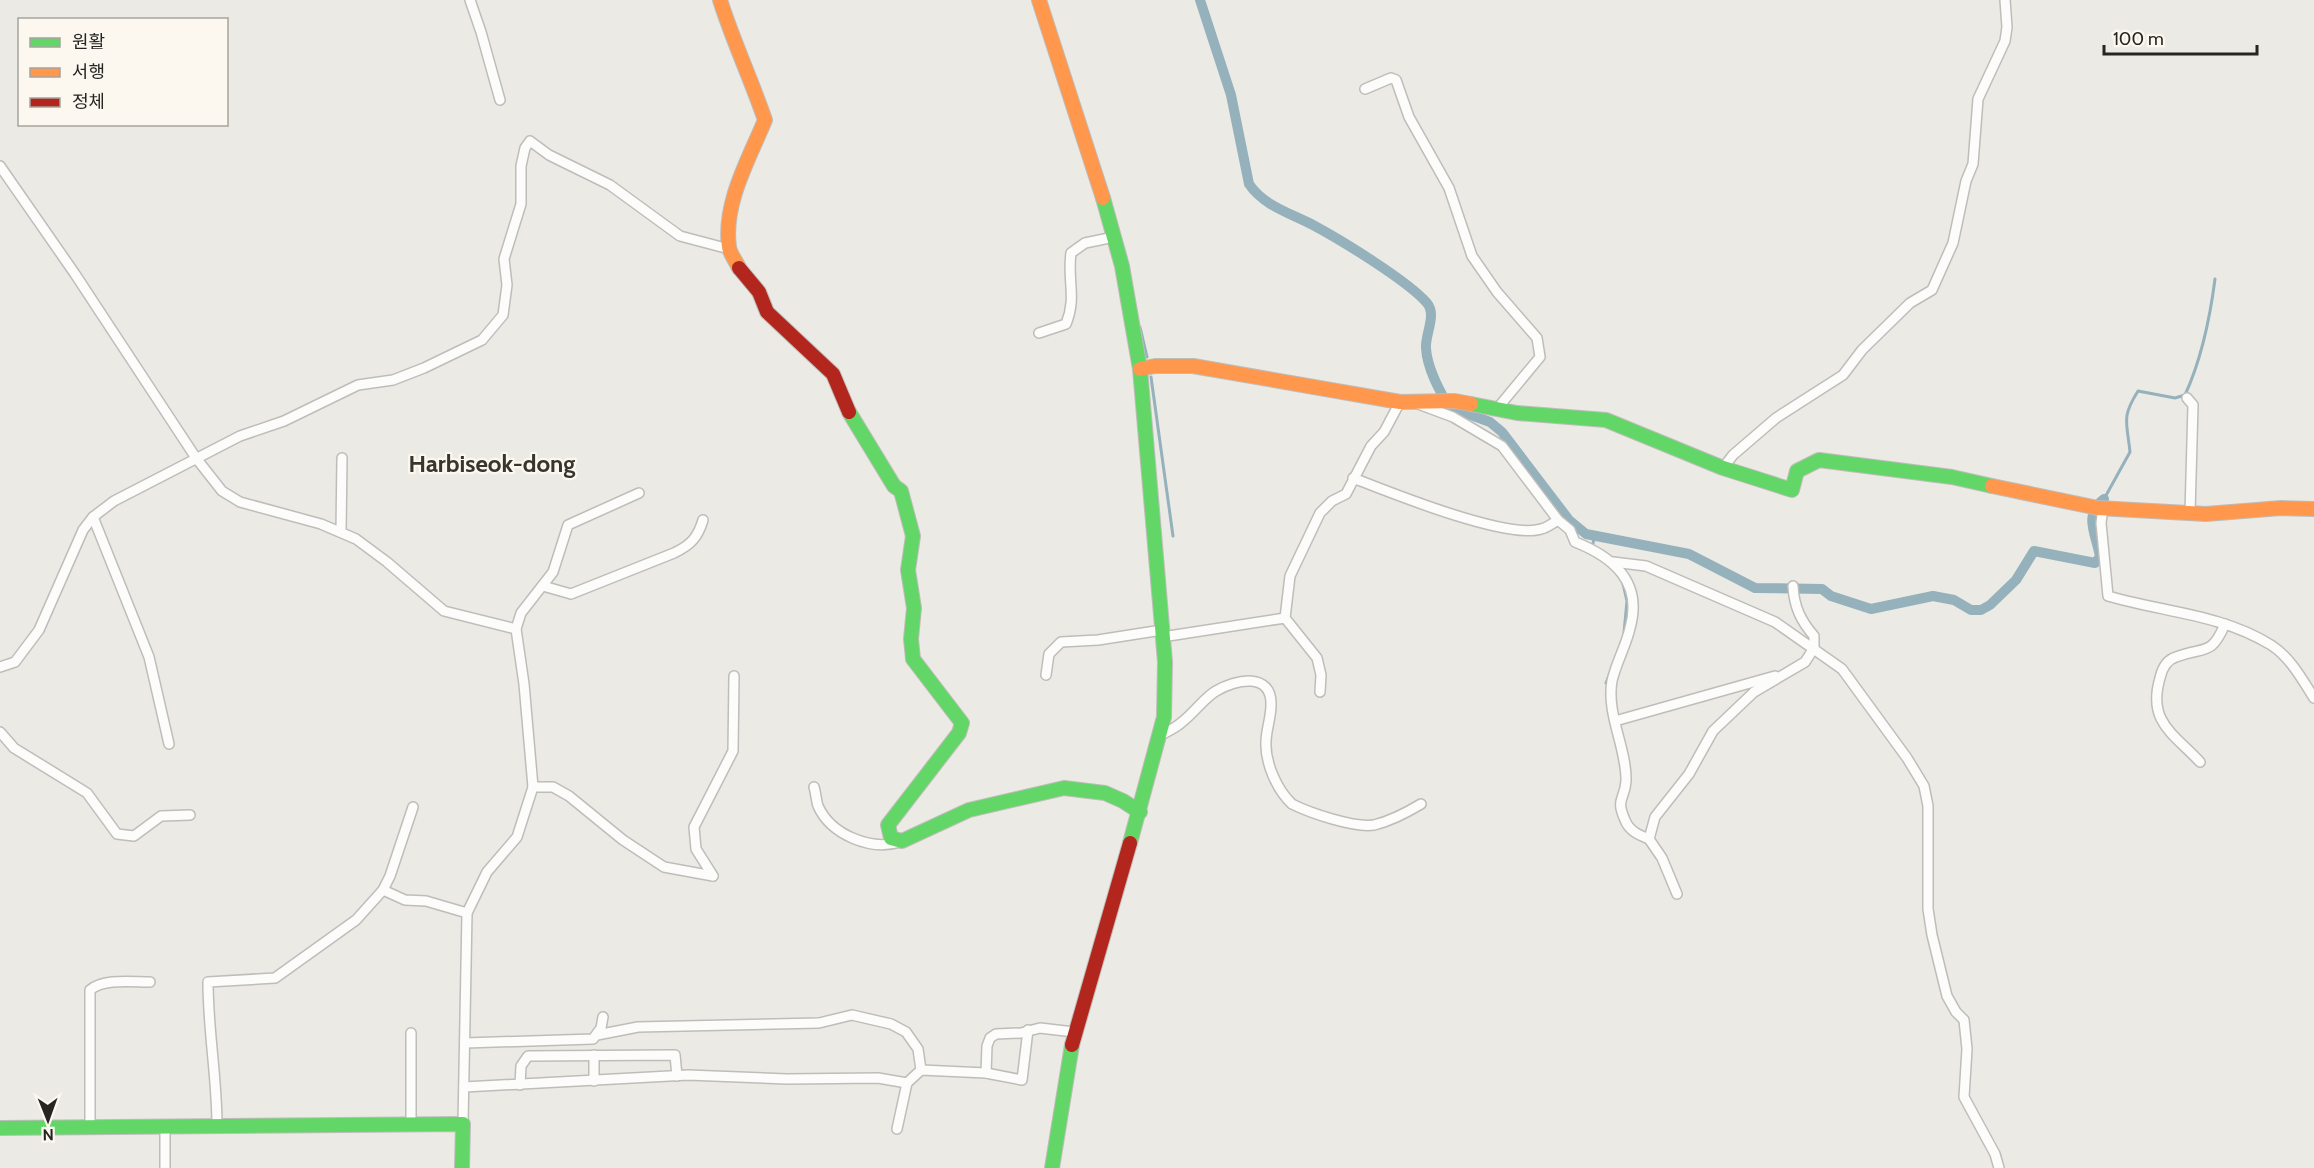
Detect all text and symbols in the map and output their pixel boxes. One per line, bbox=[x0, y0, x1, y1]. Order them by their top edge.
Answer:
legend bbox=[18, 18, 228, 126]
scale bar bbox=[2104, 18, 2257, 56]
text: 100 m bbox=[2113, 28, 2164, 50]
text: 원활 bbox=[72, 31, 105, 53]
text: 서행 bbox=[72, 61, 105, 83]
text: 정체 bbox=[72, 91, 105, 113]
district label: Harbiseok-dong bbox=[409, 449, 575, 478]
north arrow bbox=[18, 1090, 78, 1150]
text: N bbox=[42, 1125, 54, 1144]

